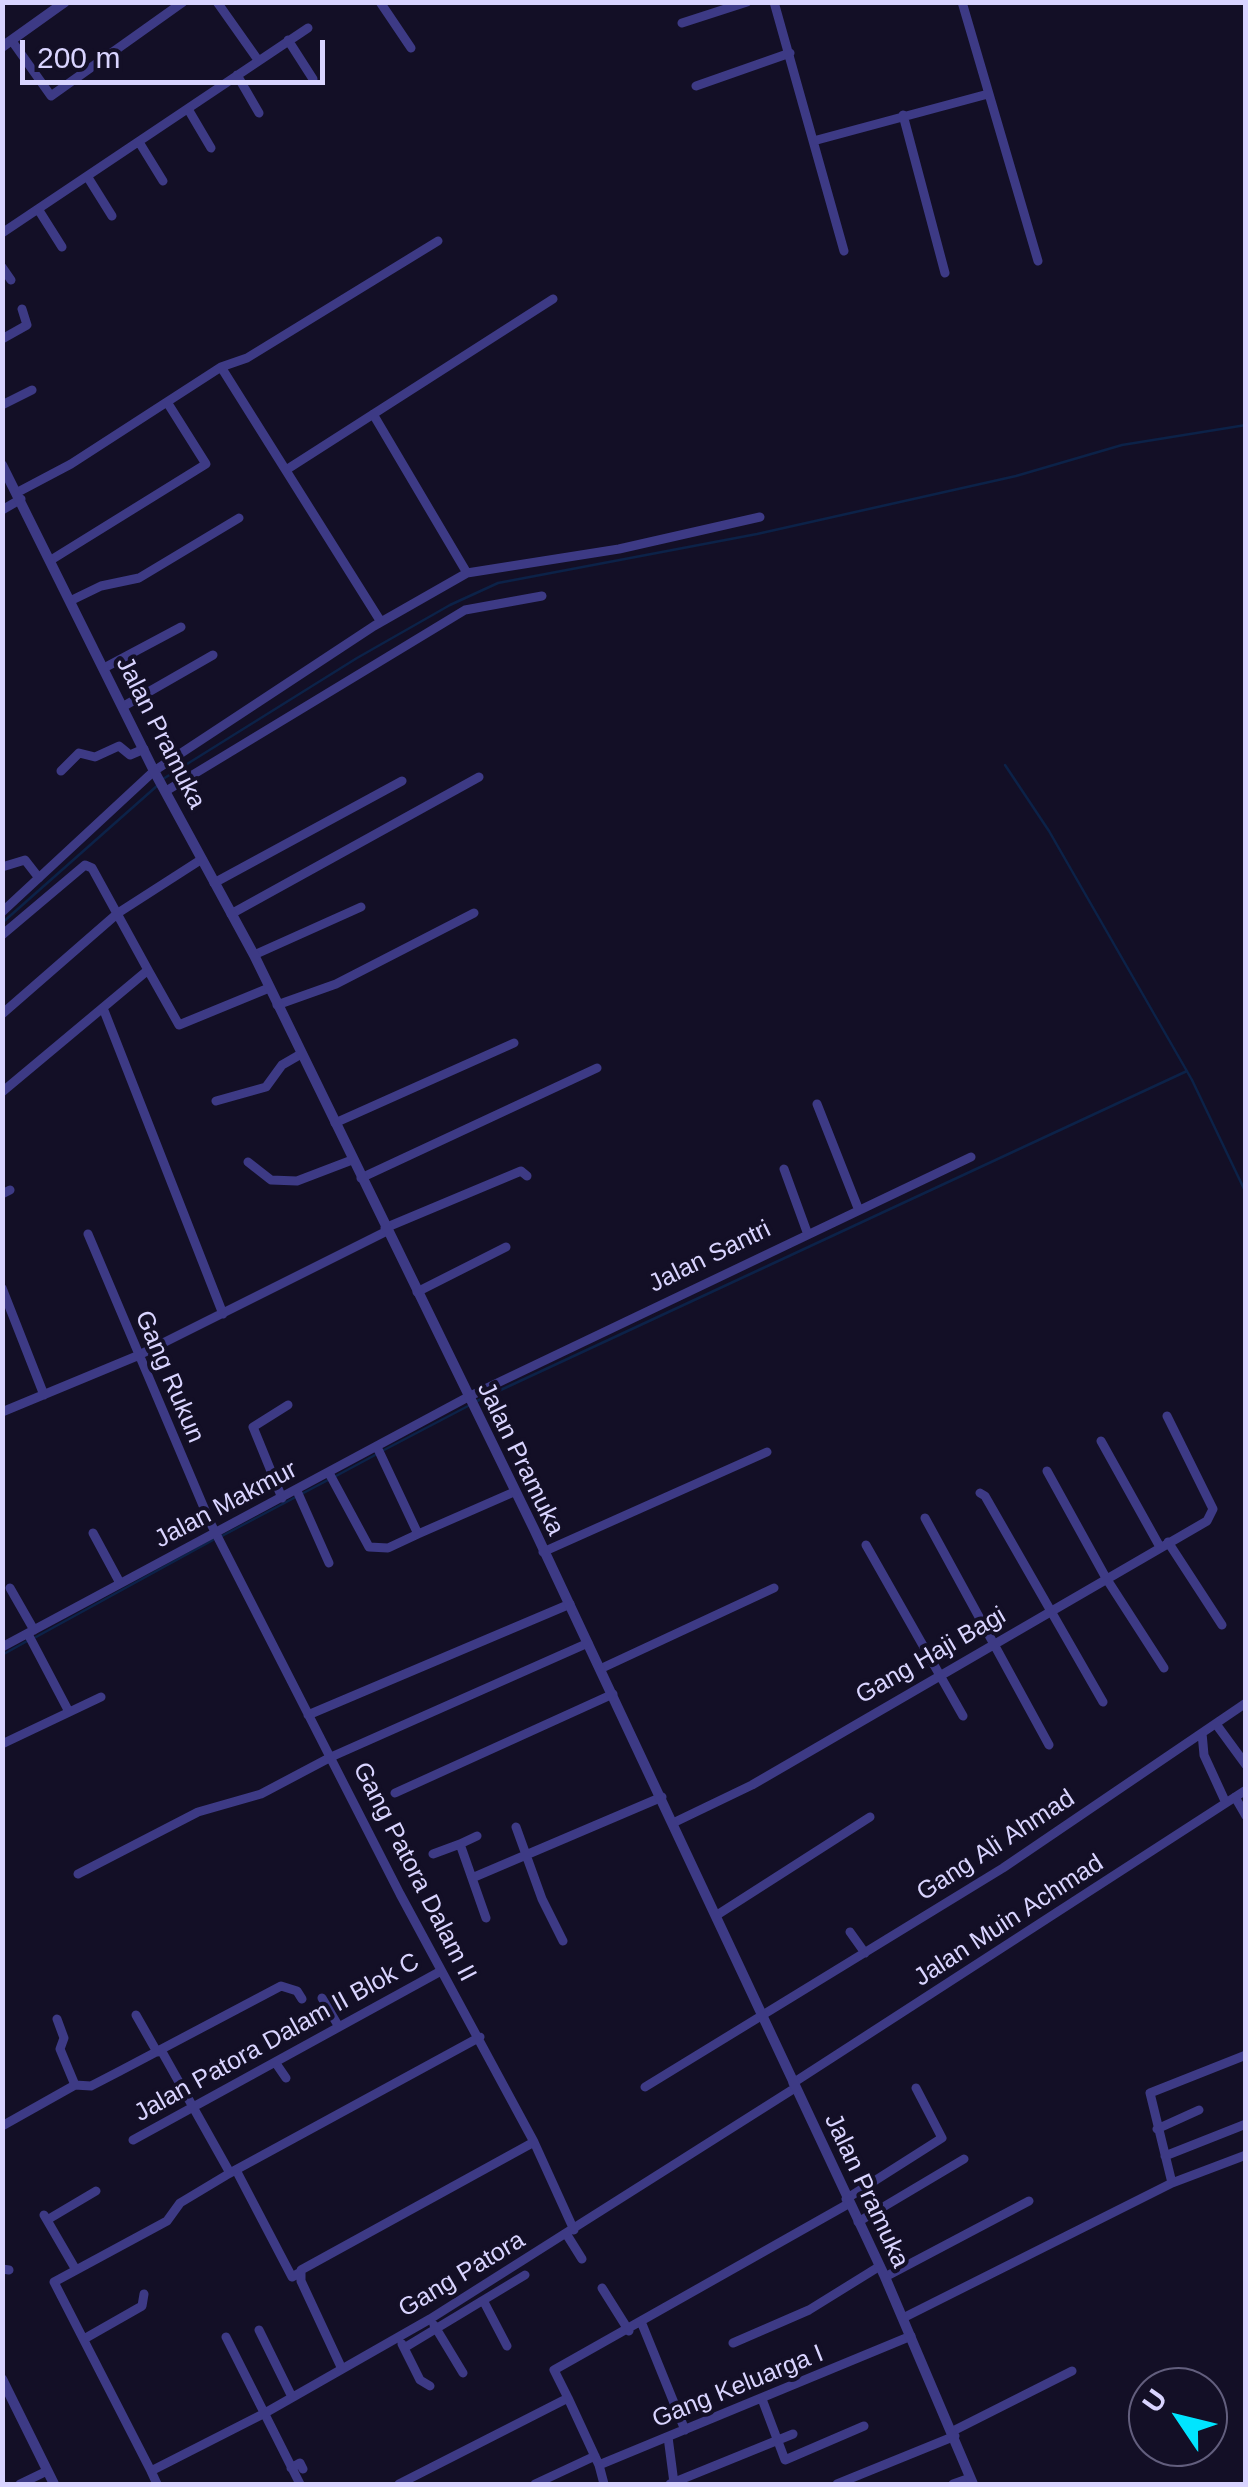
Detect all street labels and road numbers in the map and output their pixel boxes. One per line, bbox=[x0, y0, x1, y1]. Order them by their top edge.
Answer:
street label: Jalan Pramuka bbox=[109, 652, 211, 814]
street label: Jalan Santri bbox=[644, 1215, 776, 1299]
street label: Gang Rukun bbox=[128, 1307, 210, 1447]
street label: Jalan Pramuka bbox=[470, 1377, 570, 1541]
street label: Jalan Makmur bbox=[150, 1455, 302, 1555]
street label: Gang Haji Bagi bbox=[851, 1601, 1011, 1711]
street label: Gang Patora Dalam II bbox=[346, 1757, 482, 1987]
street label: Gang Ali Ahmad bbox=[911, 1784, 1081, 1908]
street label: Jalan Muin Achmad bbox=[909, 1849, 1109, 1993]
street label: Jalan Patora Dalam II Blok C bbox=[129, 1947, 425, 2129]
street label: Jalan Pramuka bbox=[817, 2109, 915, 2273]
street label: Gang Patora bbox=[394, 2226, 530, 2324]
street label: Gang Keluarga I bbox=[648, 2339, 828, 2435]

